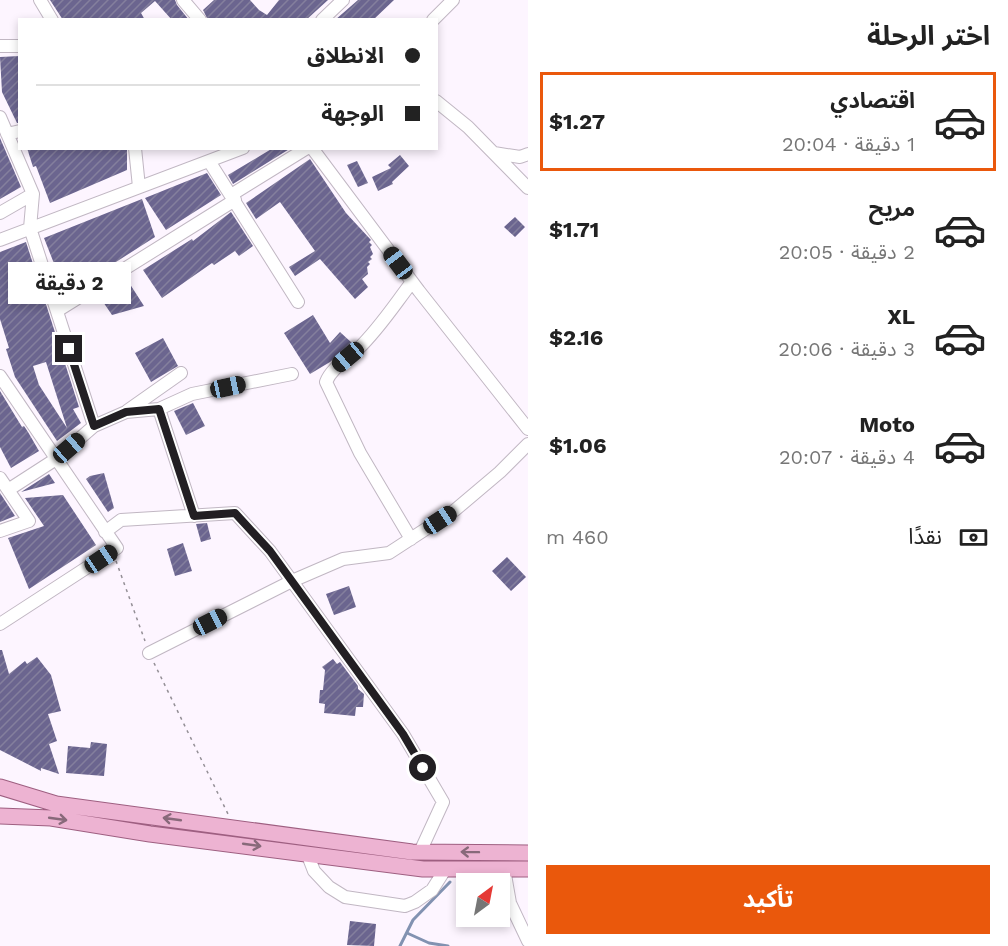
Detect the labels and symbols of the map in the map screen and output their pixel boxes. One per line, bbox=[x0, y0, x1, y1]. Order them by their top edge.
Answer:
car bbox=[380, 243, 416, 283]
callout: 2 دقيقة bbox=[8, 262, 130, 304]
route end bbox=[55, 335, 82, 362]
car bbox=[328, 339, 368, 375]
car bbox=[209, 374, 247, 400]
car bbox=[50, 429, 88, 467]
car bbox=[420, 503, 460, 537]
car bbox=[81, 541, 121, 577]
car bbox=[190, 606, 230, 638]
route start bbox=[409, 754, 436, 781]
one-way arrow bbox=[48, 814, 68, 825]
one-way arrow bbox=[162, 814, 182, 825]
one-way arrow bbox=[241, 840, 261, 851]
one-way arrow bbox=[460, 846, 480, 858]
north arrow bbox=[456, 873, 510, 927]

